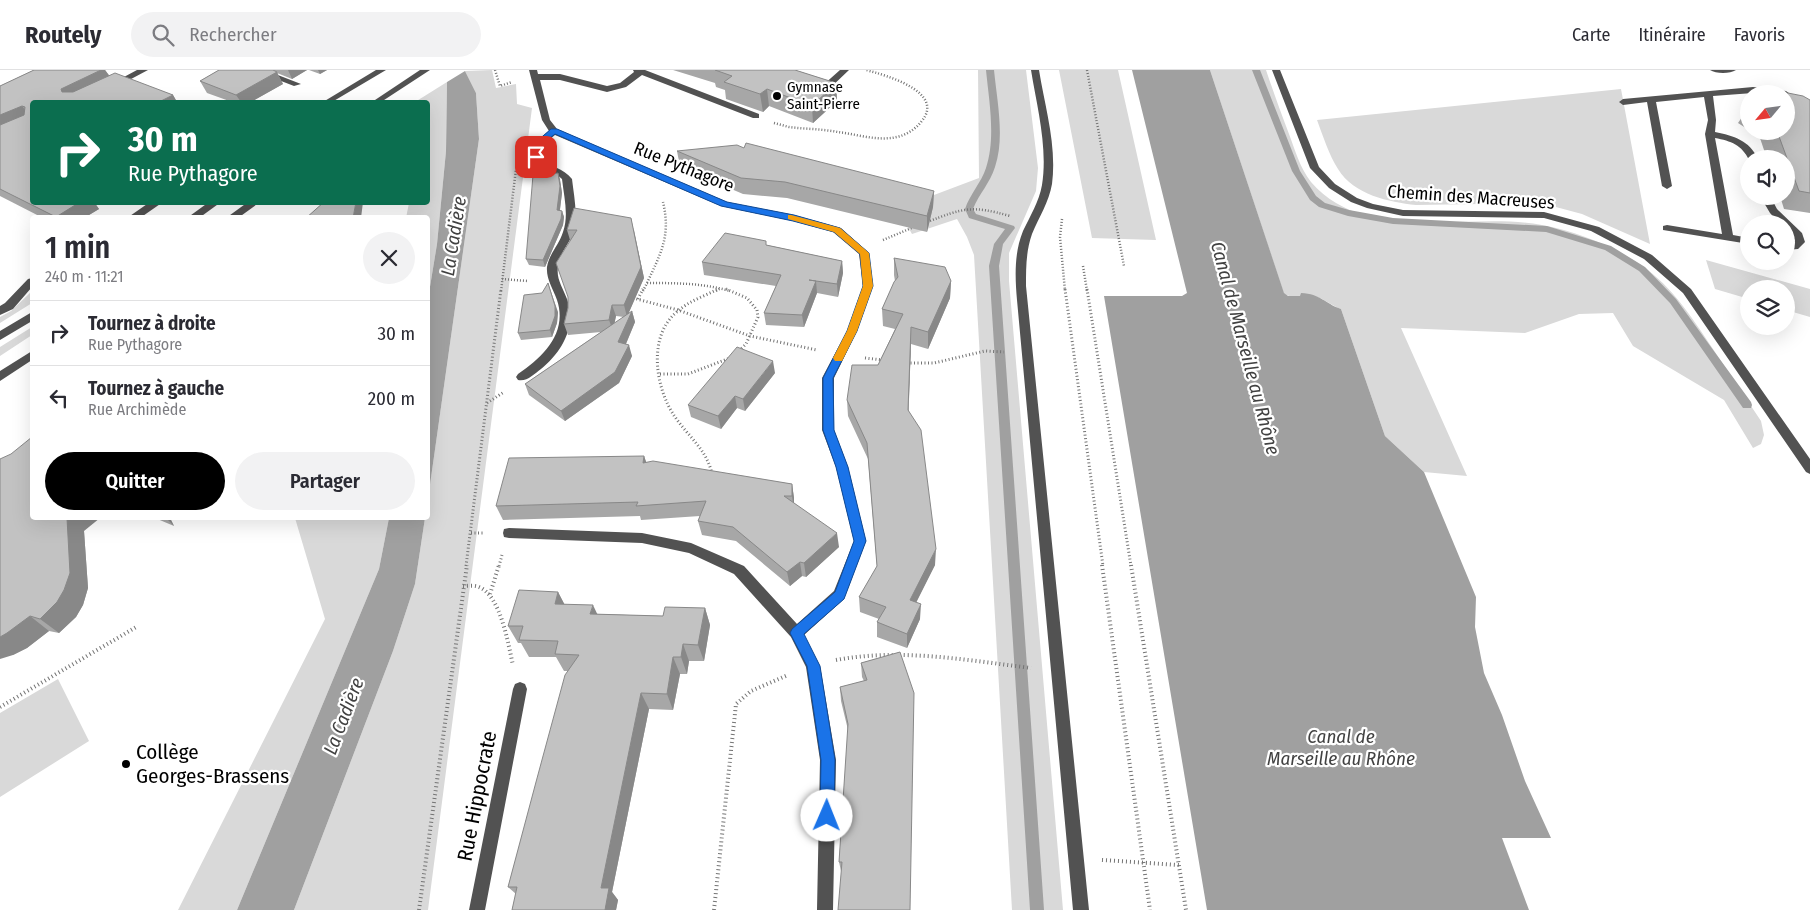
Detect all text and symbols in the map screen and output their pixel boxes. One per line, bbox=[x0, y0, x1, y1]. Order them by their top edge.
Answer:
search box bbox=[131, 12, 481, 57]
text: Routely bbox=[25, 21, 101, 49]
icon: search bbox=[149, 21, 177, 49]
text: Rechercher bbox=[189, 23, 277, 46]
text: Carte bbox=[1572, 24, 1610, 46]
text: Itinéraire bbox=[1638, 24, 1706, 46]
text: Favoris bbox=[1734, 24, 1785, 46]
place label: Gymnase Saint-Pierre bbox=[787, 78, 860, 113]
north arrow bbox=[1740, 85, 1795, 140]
map controls bbox=[1740, 85, 1795, 335]
marker: Gymnase Saint-Pierre bbox=[771, 90, 783, 102]
text: 30 m bbox=[128, 118, 198, 160]
icon: right bbox=[45, 120, 110, 185]
pin bbox=[515, 136, 557, 178]
street label: Rue Pythagore bbox=[631, 137, 737, 197]
icon: arrive bbox=[522, 143, 550, 171]
button: sound bbox=[1740, 150, 1795, 205]
text: Rue Pythagore bbox=[128, 160, 258, 187]
street label: Chemin des Macreuses bbox=[1387, 180, 1556, 214]
water label: La Cadière bbox=[436, 195, 471, 277]
button: search bbox=[1740, 215, 1795, 270]
text: 1 min bbox=[45, 230, 110, 266]
button: close bbox=[363, 232, 415, 284]
water label: Canal de Marseille au Rhône bbox=[1206, 239, 1285, 457]
text: 240 m · 11:21 bbox=[45, 267, 123, 286]
button: layers bbox=[1740, 280, 1795, 335]
text: Tournez à droite bbox=[88, 312, 216, 335]
icon: right bbox=[45, 319, 73, 347]
text: 30 m bbox=[377, 322, 415, 345]
text: Rue Pythagore bbox=[88, 335, 182, 354]
text: Tournez à gauche bbox=[88, 377, 224, 400]
icon: left bbox=[45, 384, 73, 412]
text: 200 m bbox=[368, 387, 415, 410]
text: Rue Archimède bbox=[88, 400, 186, 419]
button: Quitter bbox=[45, 452, 225, 510]
button: Partager bbox=[235, 452, 415, 510]
water label: La Cadière bbox=[318, 675, 369, 758]
water label: Canal de Marseille au Rhône bbox=[1267, 725, 1415, 770]
street label: Rue Hippocrate bbox=[452, 729, 502, 863]
place label: Collège Georges-Brassens bbox=[136, 739, 289, 789]
marker: Collège Georges-Brassens bbox=[120, 758, 132, 770]
position arrow bbox=[800, 789, 852, 841]

